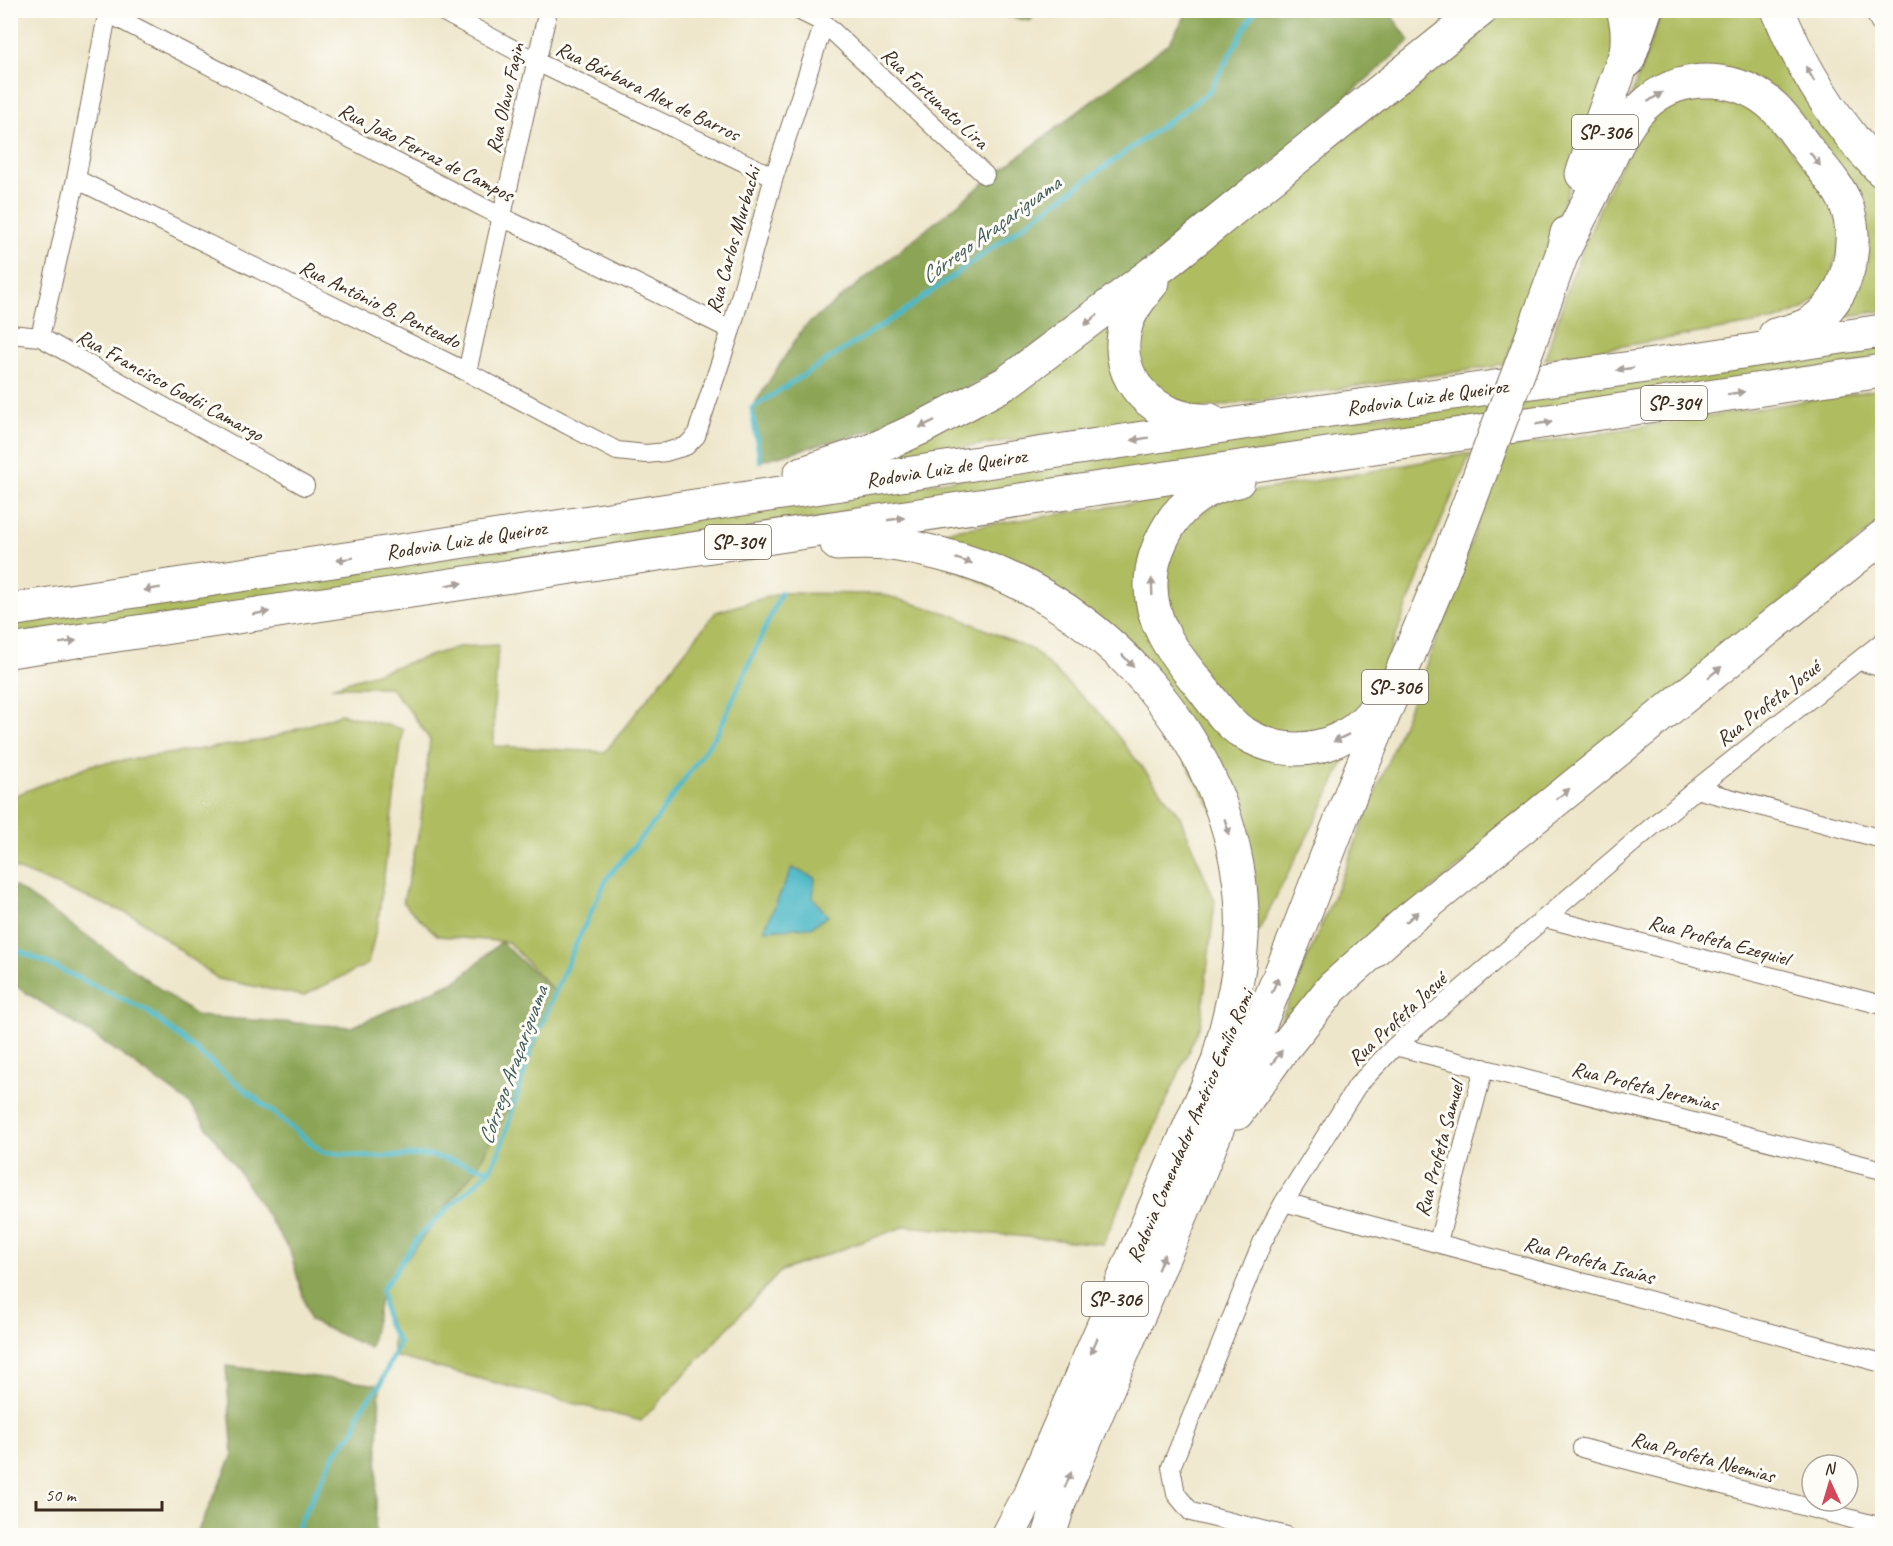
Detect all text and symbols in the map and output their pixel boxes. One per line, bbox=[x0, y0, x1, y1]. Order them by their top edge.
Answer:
street label: Rua Bárbara Alex de Barros bbox=[552, 35, 746, 148]
street label: Rua Olavo Fagin bbox=[480, 40, 530, 156]
street label: Rua Fortunato Lira bbox=[876, 42, 995, 155]
one-way arrow bbox=[1804, 66, 1815, 82]
one-way arrow bbox=[1647, 92, 1664, 103]
street label: Rua João Ferraz de Campos bbox=[334, 97, 519, 208]
road number: SP-306 bbox=[1572, 115, 1638, 149]
one-way arrow bbox=[1808, 151, 1821, 167]
street label: Rua Carlos Murbachi bbox=[700, 161, 767, 316]
water label: Córrego Araçariguama bbox=[915, 168, 1068, 290]
street label: Rua Antônio B. Penteado bbox=[295, 254, 466, 355]
one-way arrow bbox=[1083, 313, 1099, 326]
street label: Rua Francisco Godói Camargo bbox=[72, 323, 269, 448]
one-way arrow bbox=[1615, 365, 1634, 374]
street label: Rodovia Luiz de Queiroz bbox=[1345, 372, 1512, 421]
road number: SP-304 bbox=[1641, 386, 1707, 420]
one-way arrow bbox=[1727, 389, 1746, 398]
one-way arrow bbox=[1534, 418, 1553, 427]
one-way arrow bbox=[919, 420, 936, 429]
one-way arrow bbox=[1130, 434, 1149, 443]
street label: Rodovia Luiz de Queiroz bbox=[864, 442, 1031, 494]
street label: Rodovia Luiz de Queiroz bbox=[384, 514, 551, 566]
one-way arrow bbox=[887, 514, 906, 523]
road number: SP-304 bbox=[705, 525, 771, 559]
one-way arrow bbox=[335, 555, 354, 564]
one-way arrow bbox=[955, 557, 973, 566]
one-way arrow bbox=[1147, 578, 1157, 597]
one-way arrow bbox=[445, 580, 464, 589]
one-way arrow bbox=[143, 584, 162, 593]
one-way arrow bbox=[252, 609, 271, 618]
one-way arrow bbox=[59, 638, 78, 647]
street label: Rua Profeta Josué bbox=[1711, 652, 1828, 752]
one-way arrow bbox=[1121, 654, 1135, 668]
one-way arrow bbox=[1707, 666, 1722, 678]
road number: SP-306 bbox=[1362, 670, 1428, 704]
one-way arrow bbox=[1332, 733, 1349, 742]
one-way arrow bbox=[1555, 788, 1571, 801]
one-way arrow bbox=[1223, 818, 1232, 836]
street label: Rua Profeta Ezequiel bbox=[1646, 909, 1796, 972]
one-way arrow bbox=[1404, 911, 1420, 924]
street label: Rua Profeta Josué bbox=[1342, 965, 1454, 1071]
one-way arrow bbox=[1270, 976, 1280, 994]
water label: Córrego Araçariguama bbox=[471, 981, 555, 1148]
street label: Rodovia Comendador Américo Emílio Romi bbox=[1121, 983, 1261, 1266]
one-way arrow bbox=[1271, 1050, 1283, 1066]
street label: Rua Profeta Jeremias bbox=[1569, 1055, 1723, 1117]
street label: Rua Profeta Samuel bbox=[1409, 1075, 1470, 1219]
street label: Rua Profeta Isaías bbox=[1521, 1230, 1659, 1290]
one-way arrow bbox=[1157, 1253, 1166, 1271]
road number: SP-306 bbox=[1082, 1282, 1148, 1316]
one-way arrow bbox=[1089, 1337, 1099, 1355]
street label: Rua Profeta Neemias bbox=[1628, 1425, 1779, 1489]
north arrow bbox=[1800, 1453, 1860, 1513]
text: N bbox=[1823, 1458, 1838, 1479]
one-way arrow bbox=[1064, 1472, 1073, 1489]
scale bar bbox=[36, 1474, 162, 1512]
text: 50 m bbox=[45, 1484, 78, 1506]

